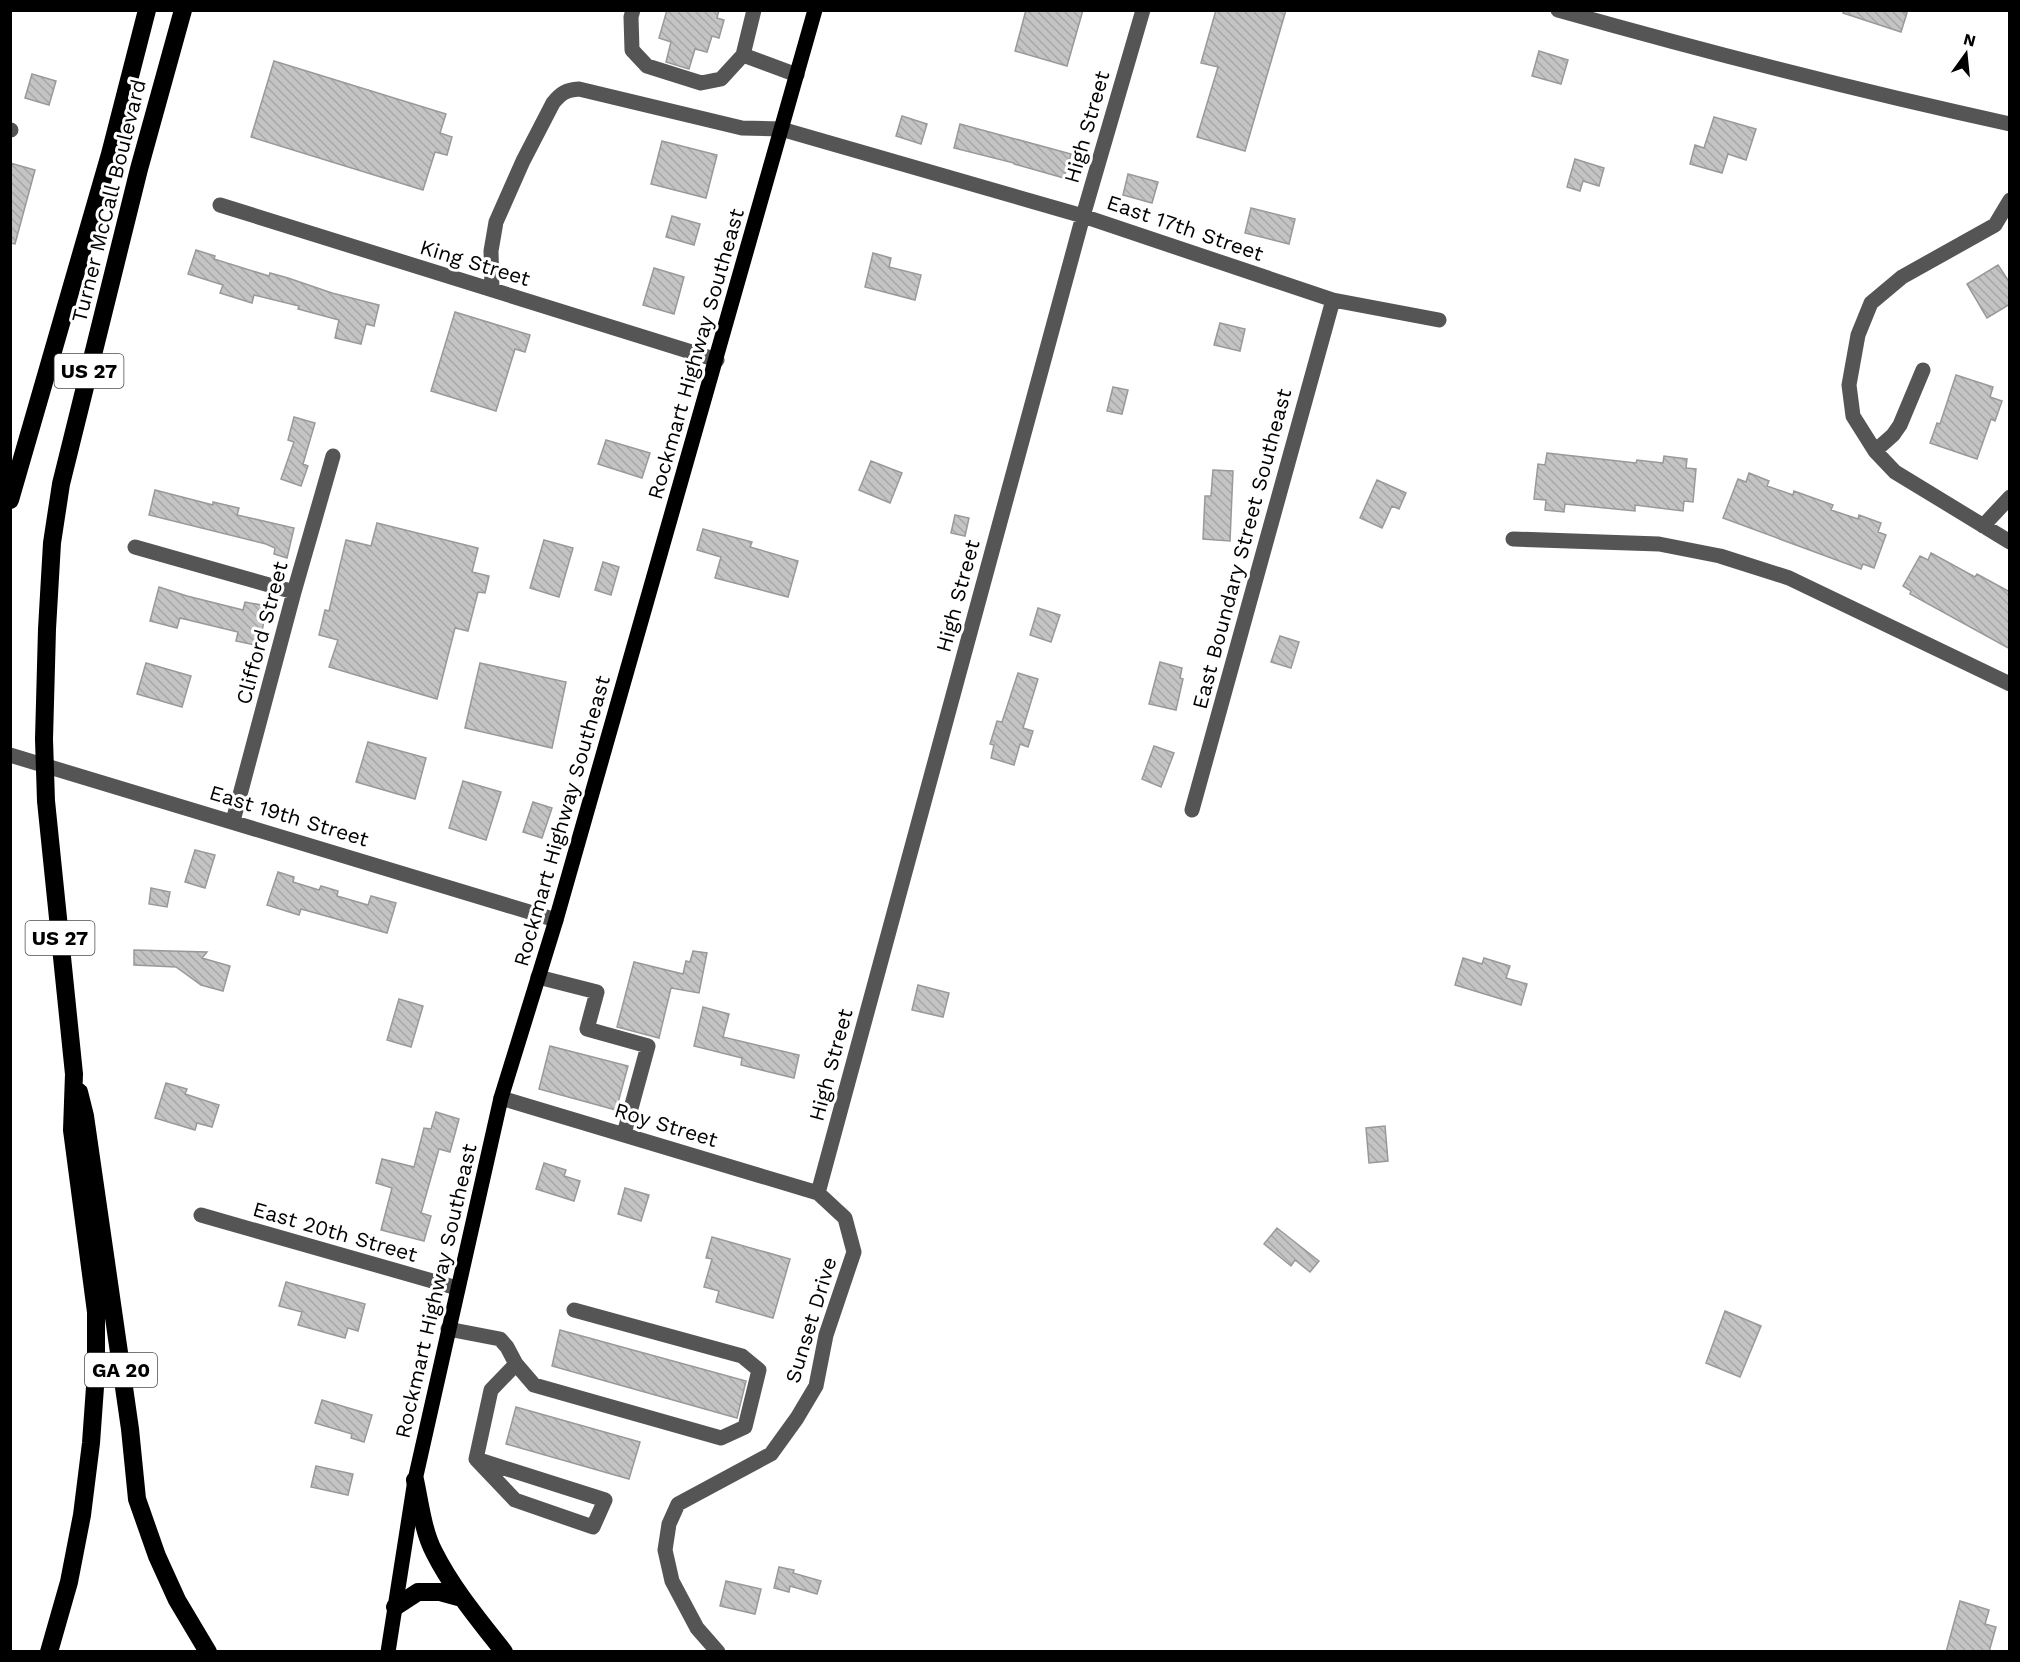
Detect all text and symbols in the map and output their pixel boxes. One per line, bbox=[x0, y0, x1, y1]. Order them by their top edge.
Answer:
north arrow bbox=[1936, 24, 1996, 84]
text: N bbox=[1962, 29, 1978, 51]
street label: High Street bbox=[1059, 68, 1115, 186]
street label: Turner McCall Boulevard bbox=[66, 77, 151, 325]
street label: East 17th Street bbox=[1104, 189, 1267, 266]
street label: Rockmart Highway Southeast bbox=[642, 205, 749, 502]
street label: King Street bbox=[417, 234, 533, 291]
road number: US 27 bbox=[54, 354, 124, 388]
street label: East Boundary Street Southeast bbox=[1187, 386, 1296, 712]
street label: High Street bbox=[930, 537, 985, 655]
street label: Clifford Street bbox=[230, 558, 293, 707]
street label: Rockmart Highway Southeast bbox=[508, 672, 615, 969]
street label: East 19th Street bbox=[206, 779, 372, 852]
road number: US 27 bbox=[26, 921, 94, 955]
street label: High Street bbox=[803, 1006, 858, 1124]
street label: Roy Street bbox=[612, 1097, 721, 1152]
street label: Rockmart Highway Southeast bbox=[389, 1141, 482, 1441]
street label: East 20th Street bbox=[250, 1196, 420, 1267]
street label: Sunset Drive bbox=[780, 1254, 842, 1386]
road number: GA 20 bbox=[85, 1353, 157, 1387]

